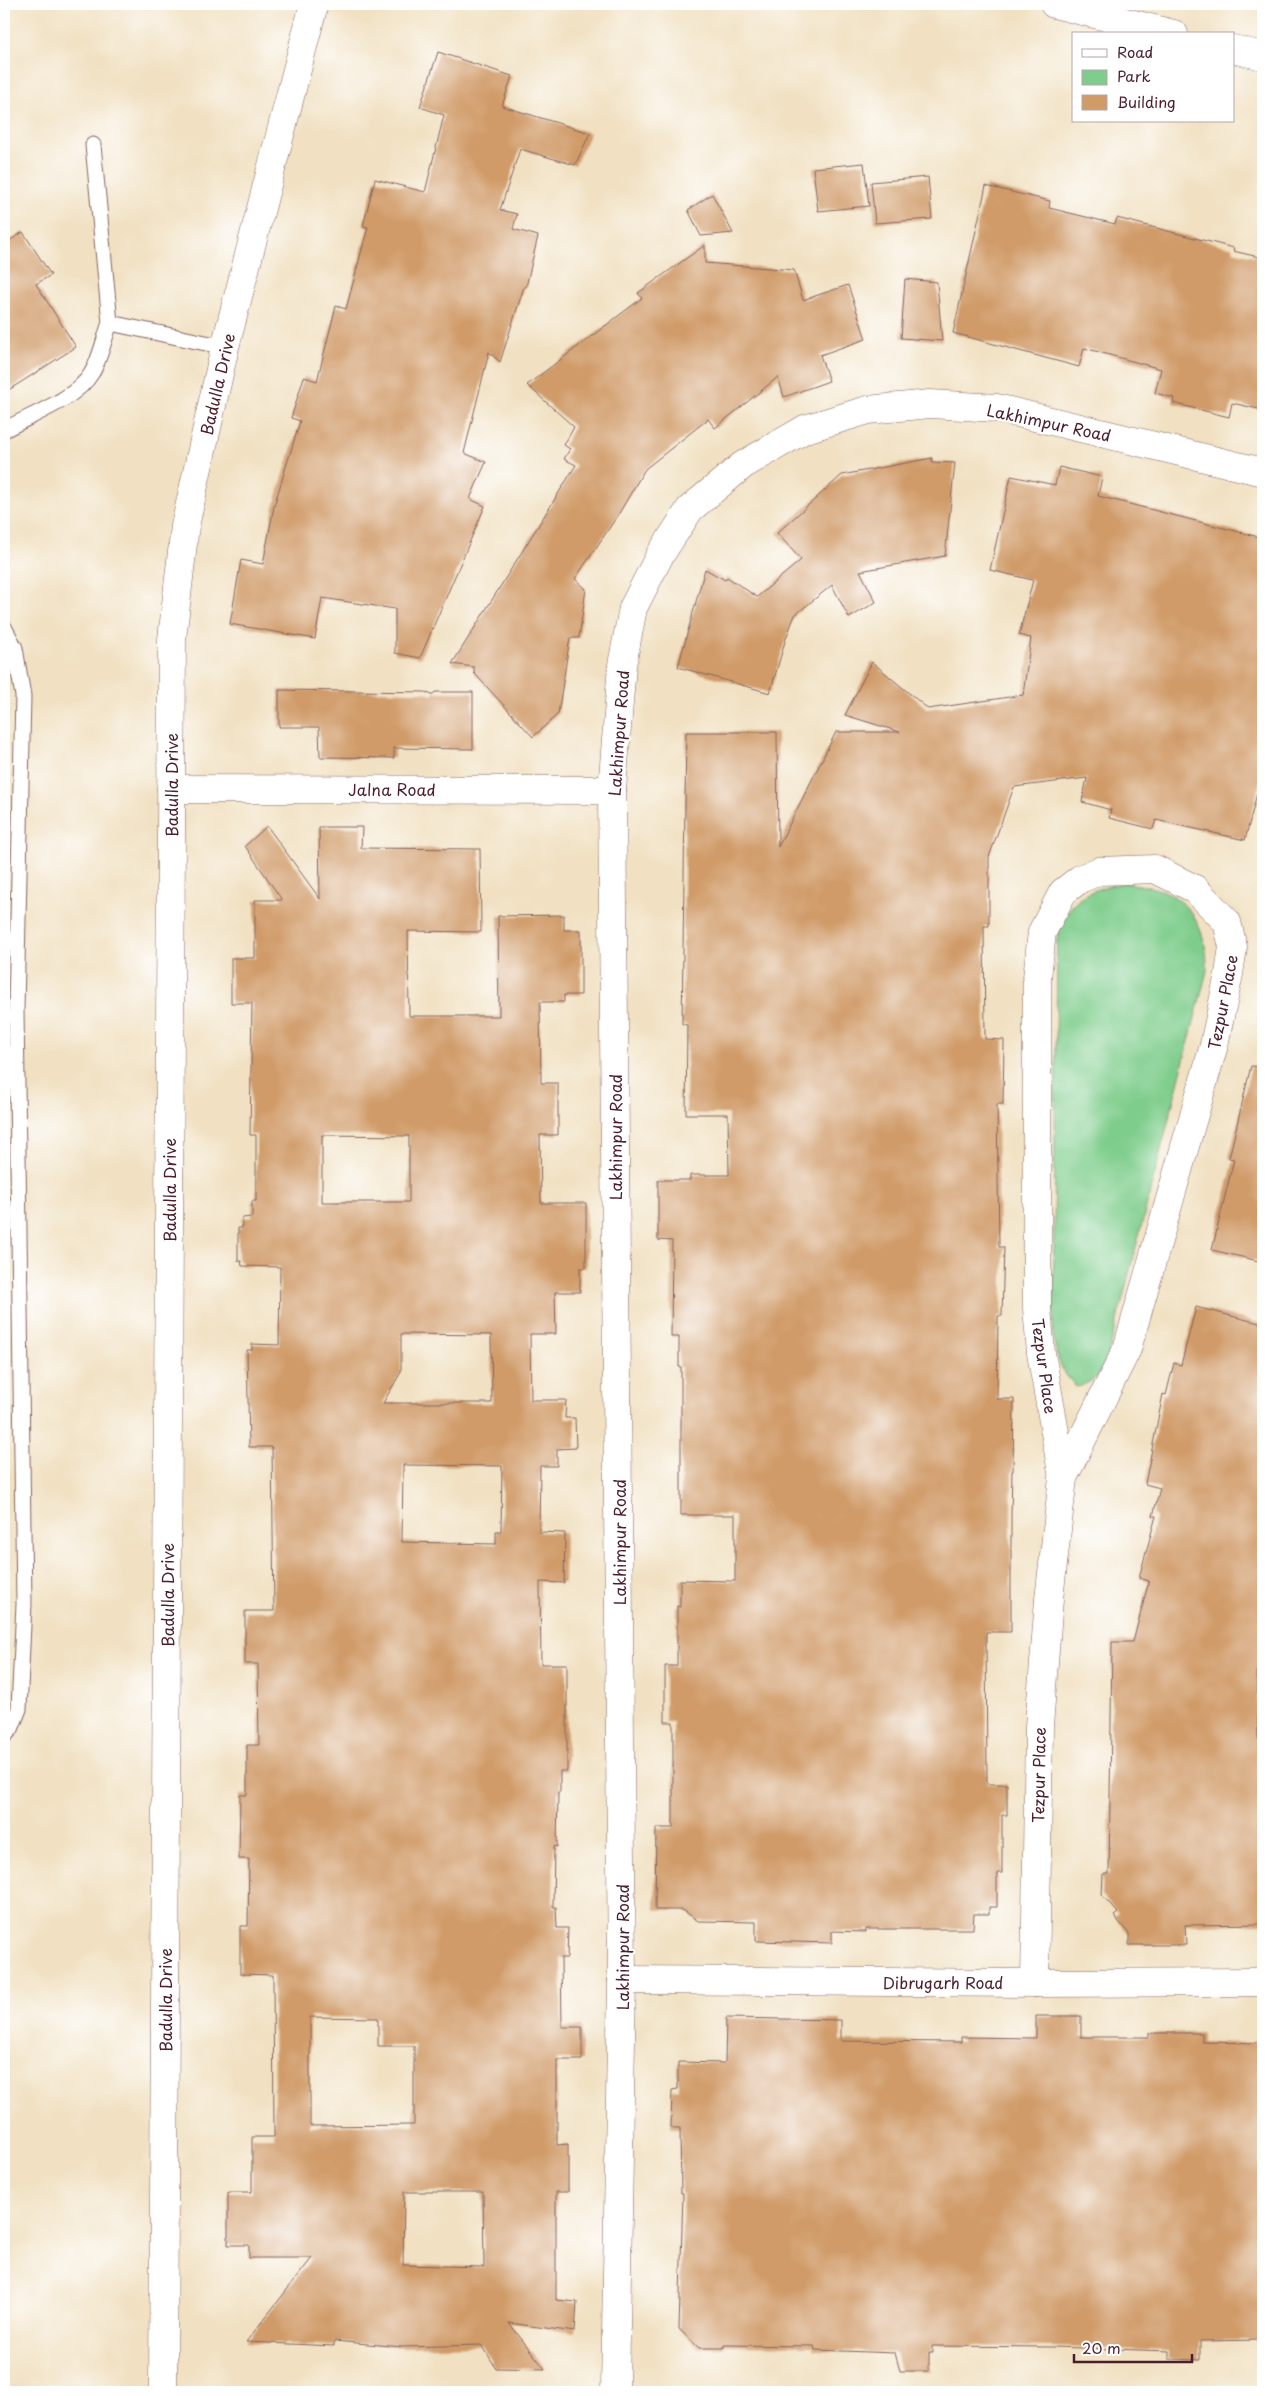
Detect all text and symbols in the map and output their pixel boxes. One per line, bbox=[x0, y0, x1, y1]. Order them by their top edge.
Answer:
legend bbox=[1072, 32, 1234, 122]
text: Road bbox=[1117, 40, 1153, 63]
text: Park bbox=[1117, 64, 1151, 87]
text: Building bbox=[1117, 90, 1176, 113]
street label: Badulla Drive bbox=[194, 331, 240, 437]
street label: Lakhimpur Road bbox=[985, 397, 1113, 447]
street label: Lakhimpur Road bbox=[602, 669, 634, 797]
street label: Badulla Drive bbox=[159, 733, 183, 837]
street label: Jalna Road bbox=[348, 777, 436, 801]
street label: Tezpur Place bbox=[1201, 953, 1243, 1051]
street label: Lakhimpur Road bbox=[603, 1074, 627, 1200]
street label: Badulla Drive bbox=[157, 1138, 181, 1242]
street label: Tezpur Place bbox=[1026, 1317, 1064, 1415]
street label: Lakhimpur Road bbox=[607, 1479, 631, 1605]
street label: Badulla Drive bbox=[155, 1543, 179, 1647]
street label: Tezpur Place bbox=[1025, 1727, 1051, 1823]
street label: Lakhimpur Road bbox=[610, 1884, 634, 2010]
street label: Badulla Drive bbox=[153, 1948, 177, 2052]
street label: Dibrugarh Road bbox=[883, 1970, 1003, 1994]
scale bar bbox=[1074, 2331, 1192, 2363]
text: 20 m bbox=[1082, 2336, 1121, 2359]

